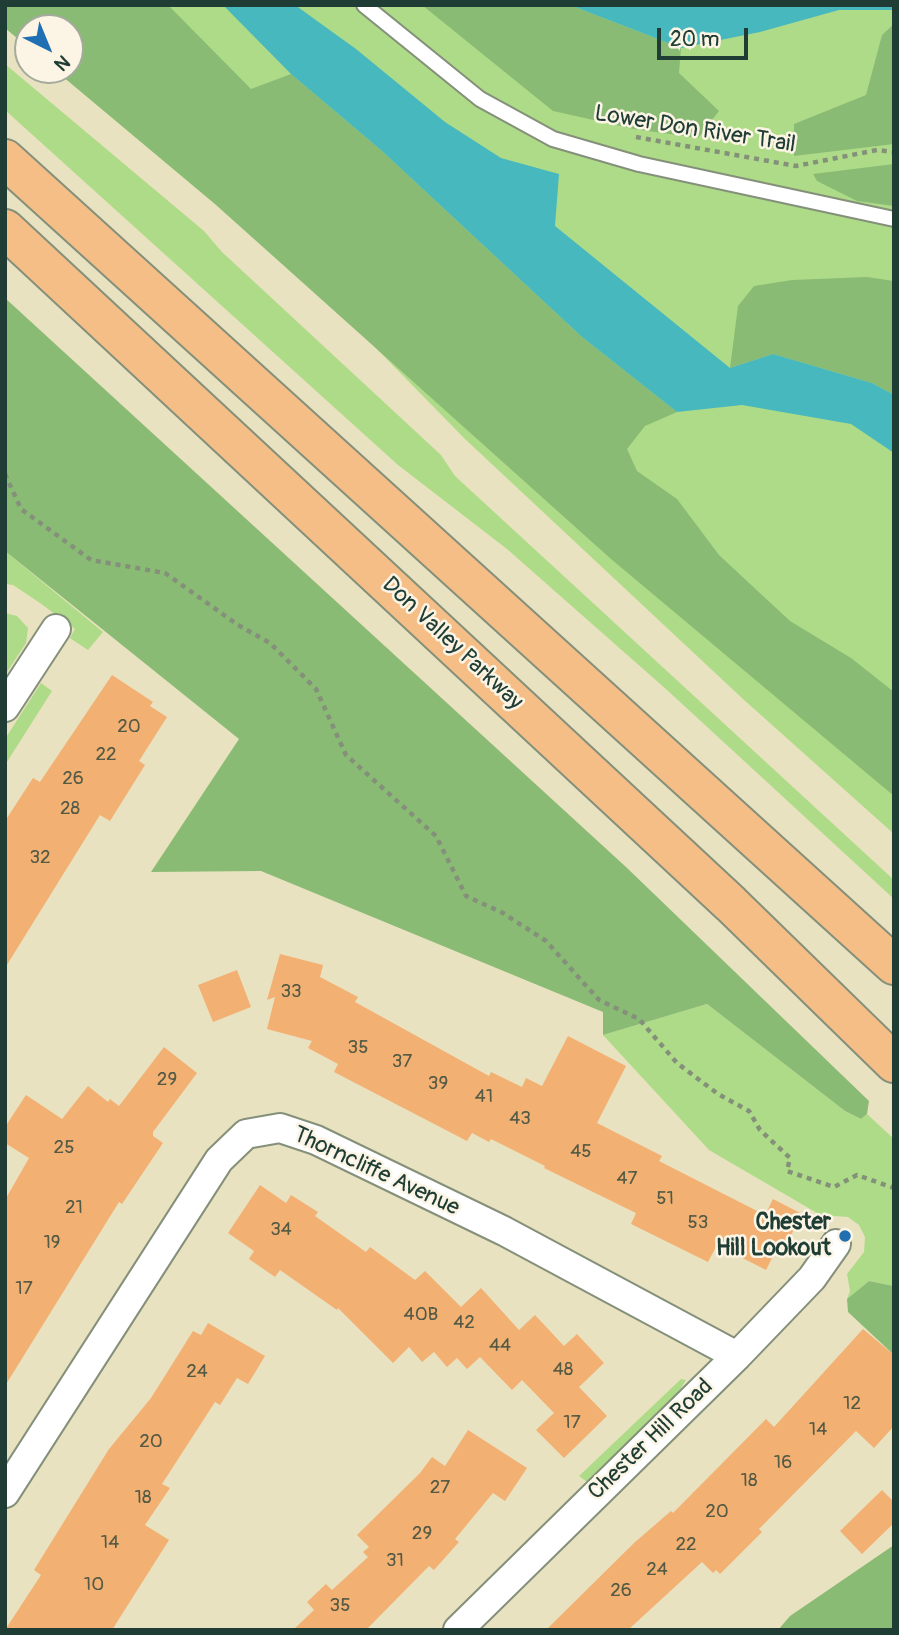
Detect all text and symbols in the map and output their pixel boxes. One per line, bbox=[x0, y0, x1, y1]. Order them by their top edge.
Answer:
north arrow bbox=[14, 14, 84, 84]
scale bar bbox=[661, 14, 752, 58]
text: 20 m bbox=[670, 26, 719, 53]
text: N bbox=[49, 50, 75, 76]
street label: Lower Don River Trail bbox=[592, 100, 798, 160]
street label: Don Valley Parkway bbox=[376, 572, 528, 716]
house number: 20 bbox=[117, 716, 141, 738]
house number: 22 bbox=[95, 744, 117, 766]
house number: 26 bbox=[62, 768, 84, 790]
house number: 28 bbox=[60, 798, 80, 820]
house number: 32 bbox=[29, 847, 51, 869]
house number: 33 bbox=[280, 981, 302, 1003]
house number: 35 bbox=[348, 1037, 368, 1059]
house number: 37 bbox=[392, 1051, 412, 1073]
house number: 29 bbox=[157, 1069, 177, 1091]
house number: 39 bbox=[428, 1073, 448, 1095]
house number: 41 bbox=[475, 1086, 493, 1108]
house number: 43 bbox=[509, 1108, 531, 1130]
street label: Thorncliffe Avenue bbox=[288, 1121, 464, 1223]
house number: 25 bbox=[54, 1137, 74, 1159]
house number: 45 bbox=[570, 1141, 592, 1163]
house number: 47 bbox=[616, 1168, 638, 1190]
house number: 51 bbox=[656, 1188, 674, 1210]
house number: 21 bbox=[65, 1197, 83, 1219]
place label: Chester Hill Lookout bbox=[716, 1209, 831, 1263]
house number: 53 bbox=[688, 1212, 708, 1234]
house number: 34 bbox=[270, 1219, 292, 1241]
marker: Chester Hill Lookout bbox=[837, 1228, 853, 1244]
house number: 19 bbox=[43, 1232, 61, 1254]
house number: 17 bbox=[15, 1278, 33, 1300]
house number: 40B bbox=[404, 1304, 438, 1326]
house number: 42 bbox=[453, 1312, 475, 1334]
house number: 44 bbox=[489, 1335, 511, 1357]
house number: 48 bbox=[553, 1359, 573, 1381]
house number: 24 bbox=[186, 1361, 208, 1383]
street label: Chester Hill Road bbox=[583, 1374, 719, 1506]
house number: 12 bbox=[843, 1393, 861, 1415]
house number: 17 bbox=[563, 1412, 581, 1434]
house number: 14 bbox=[809, 1419, 827, 1441]
house number: 20 bbox=[139, 1431, 163, 1453]
house number: 16 bbox=[774, 1452, 792, 1474]
house number: 18 bbox=[740, 1470, 758, 1492]
house number: 27 bbox=[430, 1477, 450, 1499]
house number: 18 bbox=[134, 1487, 152, 1509]
house number: 20 bbox=[705, 1501, 729, 1523]
house number: 29 bbox=[412, 1523, 432, 1545]
house number: 14 bbox=[101, 1532, 119, 1554]
house number: 22 bbox=[675, 1534, 697, 1556]
house number: 31 bbox=[386, 1550, 404, 1572]
house number: 24 bbox=[646, 1559, 668, 1581]
house number: 10 bbox=[84, 1574, 104, 1596]
house number: 26 bbox=[610, 1580, 632, 1602]
house number: 35 bbox=[330, 1595, 350, 1617]

